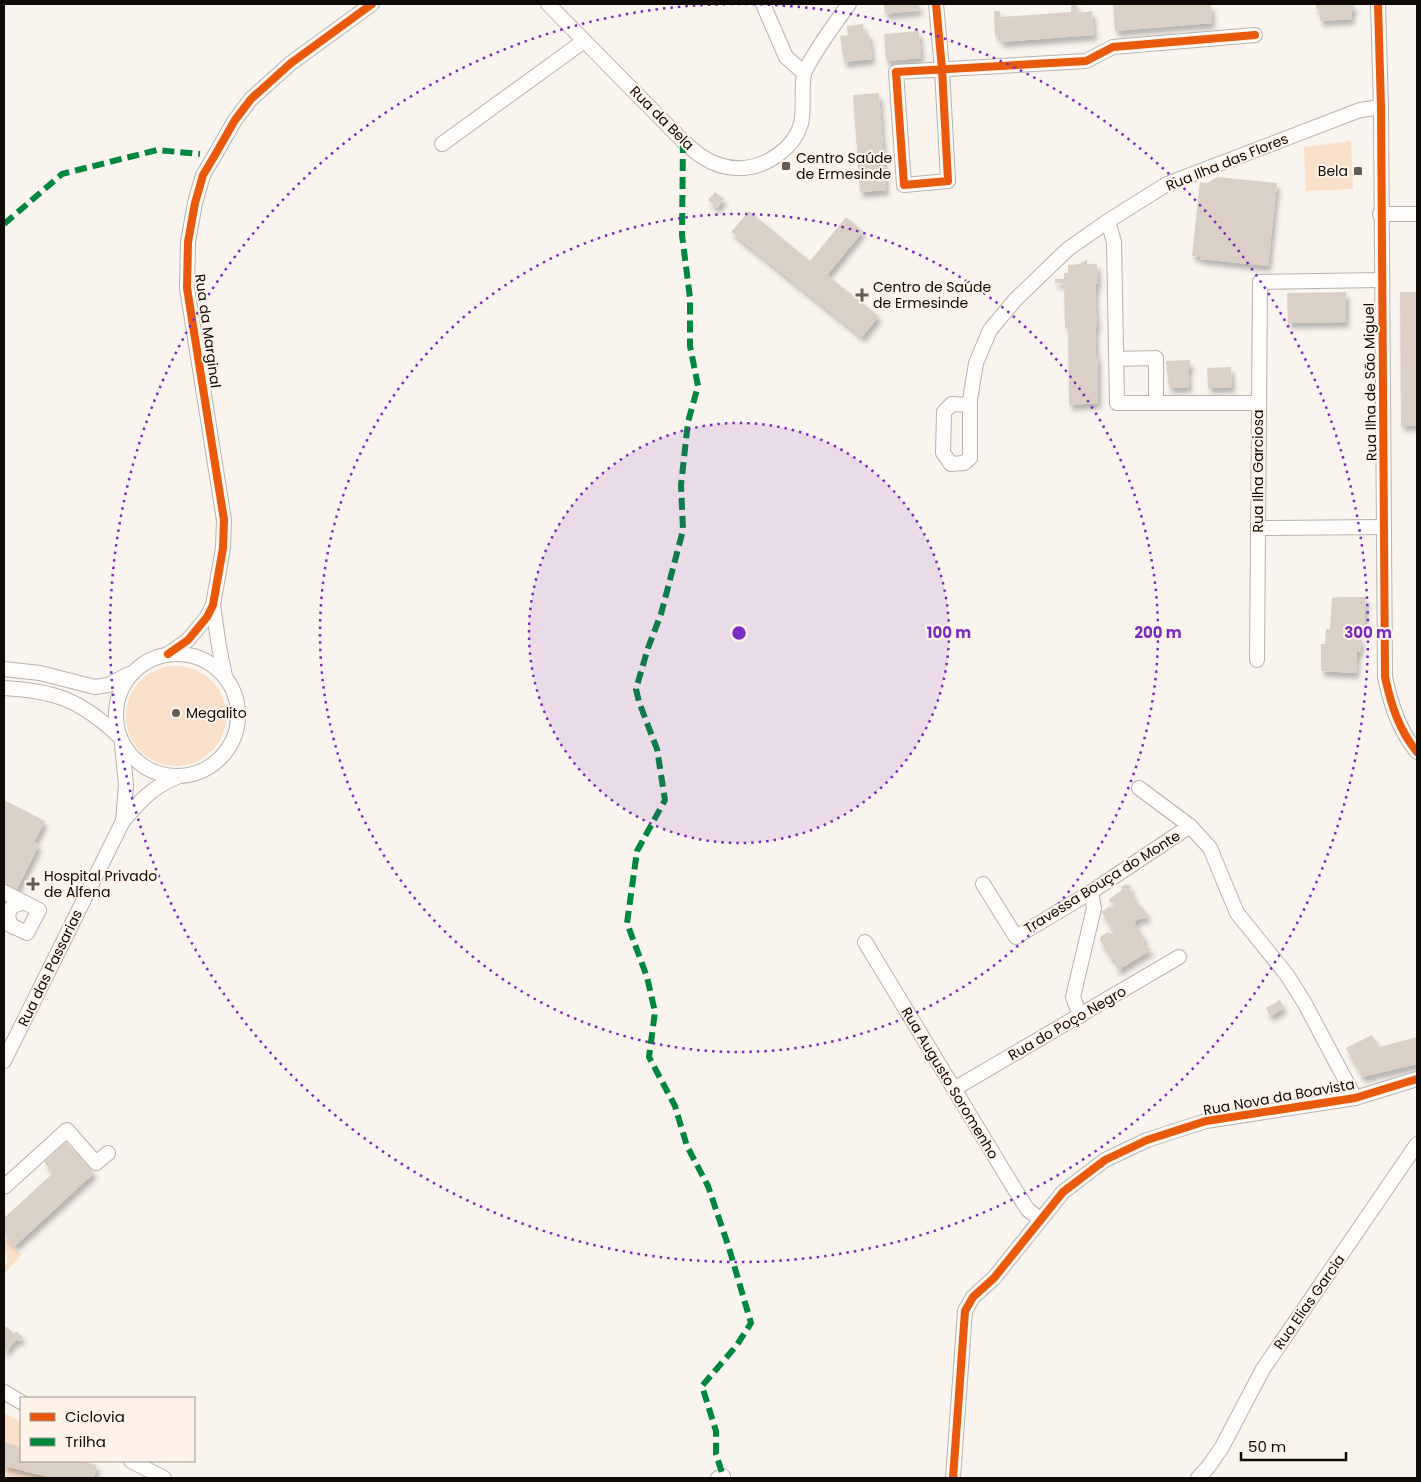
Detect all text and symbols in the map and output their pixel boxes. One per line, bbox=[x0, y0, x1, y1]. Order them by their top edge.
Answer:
street label: Rua da Bela bbox=[625, 81, 699, 155]
street label: Rua Ilha das Flores bbox=[1163, 128, 1291, 196]
place label: Centro Saúde de Ermesinde bbox=[796, 148, 893, 184]
marker: Centro Saúde de Ermesinde bbox=[780, 160, 792, 172]
place label: Bela bbox=[1318, 161, 1348, 181]
marker: Bela bbox=[1352, 165, 1364, 177]
street label: Rua da Marginal bbox=[190, 273, 226, 389]
place label: Centro de Saúde de Ermesinde bbox=[873, 277, 991, 313]
marker: Centro de Saúde de Ermesinde bbox=[855, 288, 869, 302]
street label: Rua Ilha de São Miguel bbox=[1359, 303, 1381, 461]
street label: Rua Ilha Garciosa bbox=[1248, 410, 1268, 532]
text: 100 m bbox=[927, 622, 971, 643]
text: 200 m bbox=[1134, 622, 1182, 643]
text: 300 m bbox=[1344, 622, 1392, 643]
centre of rings bbox=[730, 624, 748, 642]
place label: Megalito bbox=[186, 703, 247, 723]
marker: Megalito bbox=[170, 707, 182, 719]
street label: Travessa Bouça do Monte bbox=[1020, 825, 1184, 938]
place label: Hospital Privado de Alfena bbox=[44, 866, 157, 902]
marker: Hospital Privado de Alfena bbox=[26, 877, 40, 891]
street label: Rua das Passarias bbox=[13, 906, 87, 1030]
street label: Rua do Poço Negro bbox=[1004, 981, 1130, 1065]
street label: Rua Augusto Soromenho bbox=[897, 1003, 1003, 1163]
street label: Rua Nova da Boavista bbox=[1202, 1074, 1356, 1120]
street label: Rua Elias Garcia bbox=[1269, 1250, 1349, 1354]
legend bbox=[20, 1397, 195, 1462]
text: Ciclovia bbox=[65, 1406, 125, 1427]
scale bar bbox=[1241, 1430, 1346, 1462]
text: Trilha bbox=[65, 1431, 106, 1452]
text: 50 m bbox=[1248, 1436, 1286, 1457]

